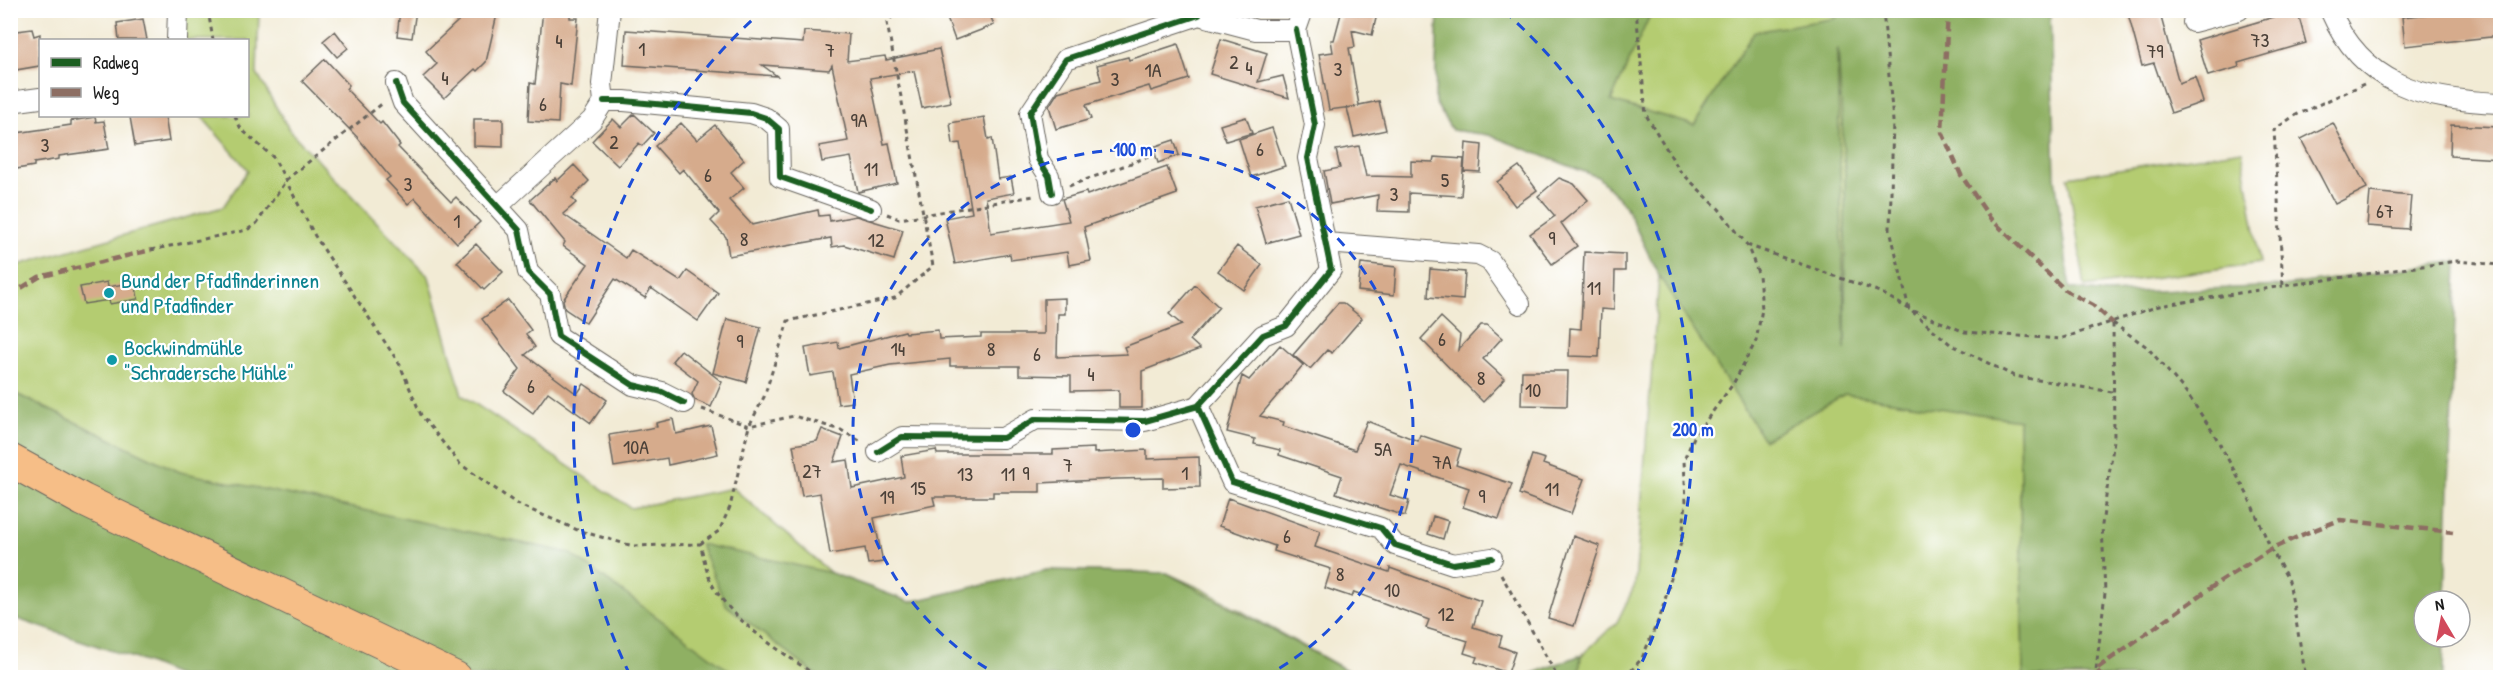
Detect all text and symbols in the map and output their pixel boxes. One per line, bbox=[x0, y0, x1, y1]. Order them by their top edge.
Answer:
house number: 73 bbox=[2251, 26, 2269, 53]
house number: 4 bbox=[555, 27, 563, 54]
house number: 1 bbox=[638, 35, 646, 62]
house number: 7 bbox=[825, 36, 835, 63]
house number: 79 bbox=[2146, 37, 2164, 64]
legend bbox=[39, 39, 249, 117]
house number: 2 bbox=[1229, 48, 1239, 75]
text: Radweg bbox=[93, 50, 139, 75]
house number: 4 bbox=[1245, 54, 1253, 81]
house number: 3 bbox=[1334, 55, 1343, 82]
house number: 1A bbox=[1144, 56, 1162, 83]
house number: 4 bbox=[441, 64, 449, 91]
house number: 3 bbox=[1111, 65, 1120, 92]
text: Weg bbox=[93, 80, 119, 105]
house number: 6 bbox=[539, 90, 547, 117]
house number: 9A bbox=[850, 106, 868, 133]
house number: 2 bbox=[609, 128, 619, 155]
house number: 3 bbox=[41, 131, 50, 158]
house number: 6 bbox=[1256, 135, 1264, 162]
text: 100 m bbox=[1113, 137, 1153, 162]
house number: 11 bbox=[864, 155, 878, 182]
house number: 6 bbox=[704, 161, 712, 188]
house number: 5 bbox=[1441, 166, 1450, 193]
house number: 3 bbox=[404, 170, 413, 197]
house number: 3 bbox=[1390, 180, 1399, 207]
house number: 67 bbox=[2376, 197, 2394, 224]
house number: 1 bbox=[453, 207, 461, 234]
house number: 9 bbox=[1548, 224, 1556, 251]
house number: 8 bbox=[740, 225, 748, 252]
house number: 12 bbox=[868, 226, 885, 253]
place label: Bund der Pfadfinderinnen und Pfadfinder bbox=[121, 265, 319, 320]
house number: 11 bbox=[1587, 274, 1601, 301]
marker: Bund der Pfadfinderinnen und Pfadfinder bbox=[102, 286, 116, 300]
house number: 6 bbox=[1438, 325, 1446, 352]
house number: 9 bbox=[736, 327, 744, 354]
place label: Bockwindmühle "Schradersche Mühle" bbox=[124, 332, 294, 387]
house number: 14 bbox=[891, 335, 905, 362]
house number: 8 bbox=[987, 335, 995, 362]
house number: 6 bbox=[1033, 340, 1041, 367]
marker: Bockwindmühle "Schradersche Mühle" bbox=[105, 353, 119, 367]
house number: 4 bbox=[1087, 360, 1095, 387]
house number: 8 bbox=[1477, 364, 1485, 391]
house number: 6 bbox=[527, 372, 535, 399]
house number: 10 bbox=[1525, 376, 1541, 403]
text: 200 m bbox=[1673, 417, 1713, 442]
centre of rings bbox=[1123, 420, 1143, 440]
house number: 10A bbox=[623, 433, 649, 460]
house number: 5A bbox=[1374, 435, 1392, 462]
house number: 7A bbox=[1432, 448, 1452, 475]
house number: 7 bbox=[1063, 451, 1073, 478]
house number: 27 bbox=[802, 457, 822, 484]
house number: 9 bbox=[1022, 459, 1030, 486]
house number: 1 bbox=[1181, 459, 1189, 486]
house number: 13 bbox=[957, 460, 973, 487]
house number: 11 bbox=[1001, 460, 1015, 487]
house number: 15 bbox=[910, 474, 926, 501]
house number: 11 bbox=[1545, 475, 1559, 502]
house number: 9 bbox=[1478, 482, 1486, 509]
house number: 19 bbox=[880, 483, 894, 510]
house number: 6 bbox=[1283, 522, 1291, 549]
house number: 8 bbox=[1336, 560, 1344, 587]
house number: 10 bbox=[1384, 576, 1400, 603]
north arrow bbox=[2412, 589, 2472, 649]
text: N bbox=[2433, 593, 2446, 616]
house number: 12 bbox=[1438, 600, 1455, 627]

